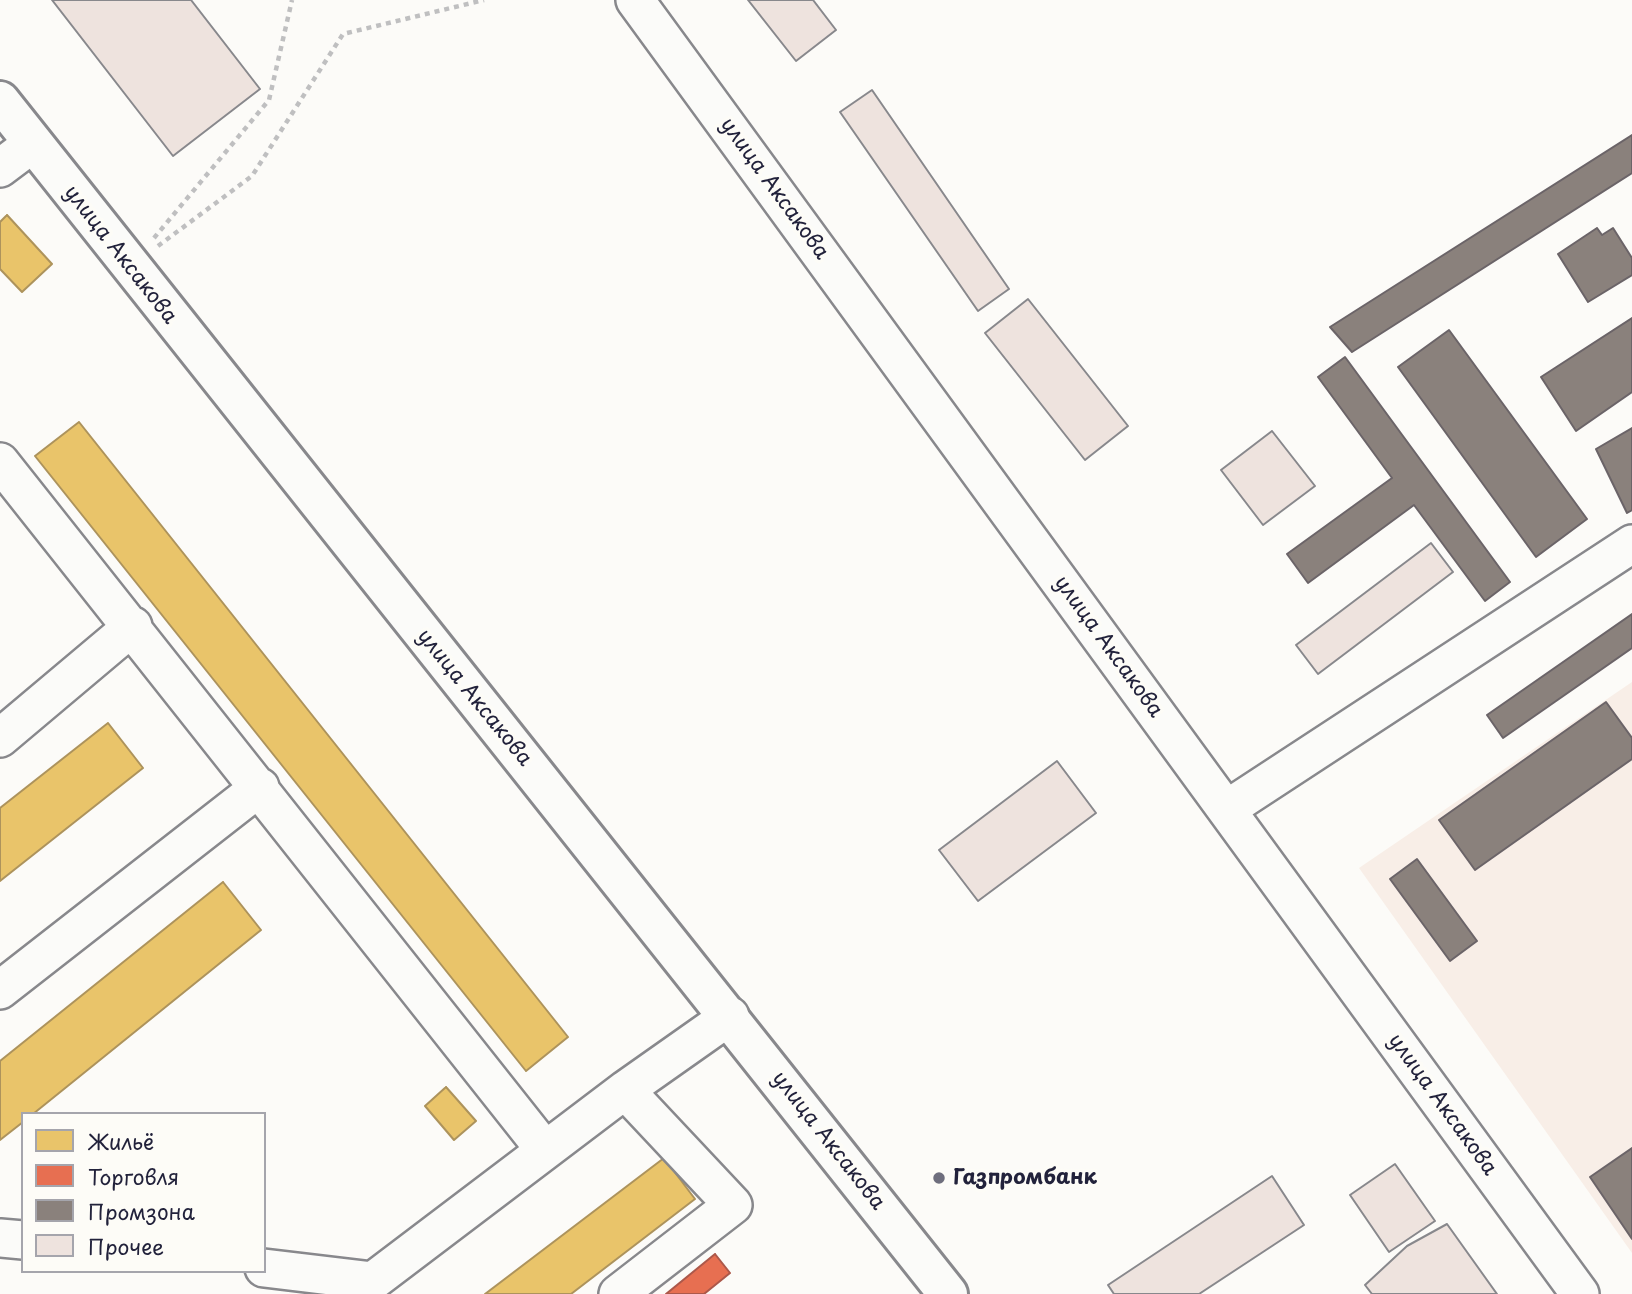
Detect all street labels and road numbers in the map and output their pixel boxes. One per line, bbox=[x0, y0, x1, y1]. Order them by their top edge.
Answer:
street label: улица Аксакова bbox=[714, 113, 834, 265]
street label: улица Аксакова bbox=[58, 181, 182, 329]
street label: улица Аксакова bbox=[1048, 571, 1168, 723]
street label: улица Аксакова bbox=[411, 624, 537, 772]
street label: улица Аксакова bbox=[1382, 1029, 1502, 1181]
street label: улица Аксакова bbox=[766, 1067, 890, 1215]

